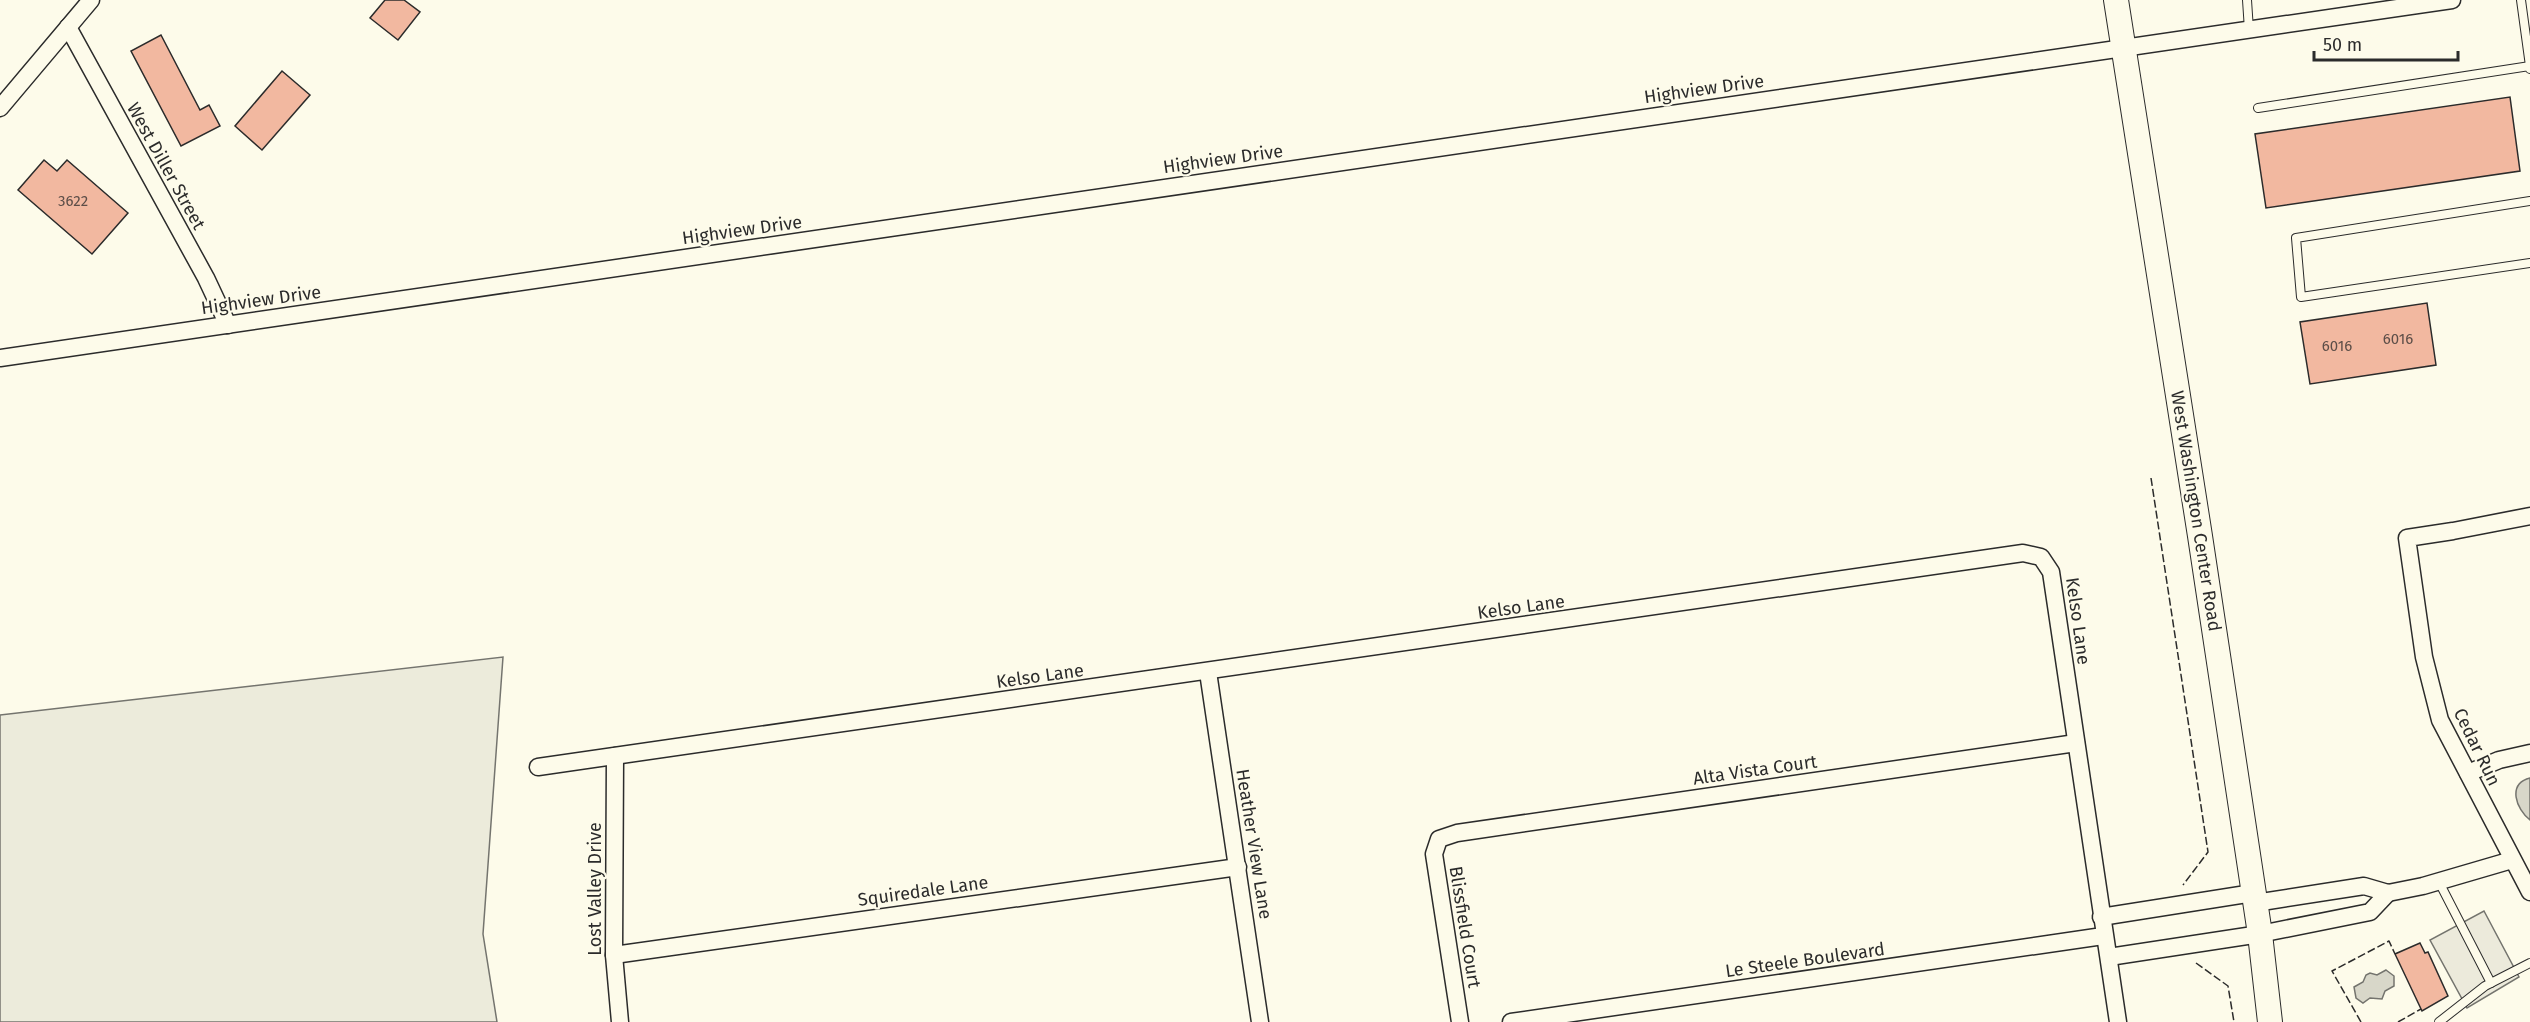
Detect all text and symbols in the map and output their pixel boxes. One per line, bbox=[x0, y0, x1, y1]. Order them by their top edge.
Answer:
scale bar bbox=[2314, 24, 2458, 62]
text: 50 m bbox=[2323, 34, 2362, 56]
street label: Highview Drive bbox=[1643, 70, 1765, 108]
street label: West Diller Street bbox=[122, 99, 210, 234]
street label: Highview Drive bbox=[1162, 140, 1284, 178]
house number: 3622 bbox=[58, 192, 88, 210]
street label: Highview Drive bbox=[681, 211, 803, 249]
street label: Highview Drive bbox=[200, 281, 322, 319]
house number: 6016 bbox=[2383, 330, 2413, 348]
house number: 6016 bbox=[2322, 337, 2352, 355]
street label: West Washington Center Road bbox=[2166, 389, 2226, 633]
street label: Kelso Lane bbox=[2061, 576, 2095, 666]
street label: Kelso Lane bbox=[1476, 590, 1566, 624]
street label: Kelso Lane bbox=[995, 659, 1085, 693]
street label: Cedar Run bbox=[2449, 705, 2505, 789]
street label: Alta Vista Court bbox=[1692, 750, 1819, 790]
street label: Heather View Lane bbox=[1231, 767, 1277, 921]
street label: Lost Valley Drive bbox=[584, 822, 606, 956]
street label: Blissfield Court bbox=[1445, 865, 1486, 990]
street label: Squiredale Lane bbox=[856, 871, 990, 911]
street label: Le Steele Boulevard bbox=[1724, 938, 1886, 982]

